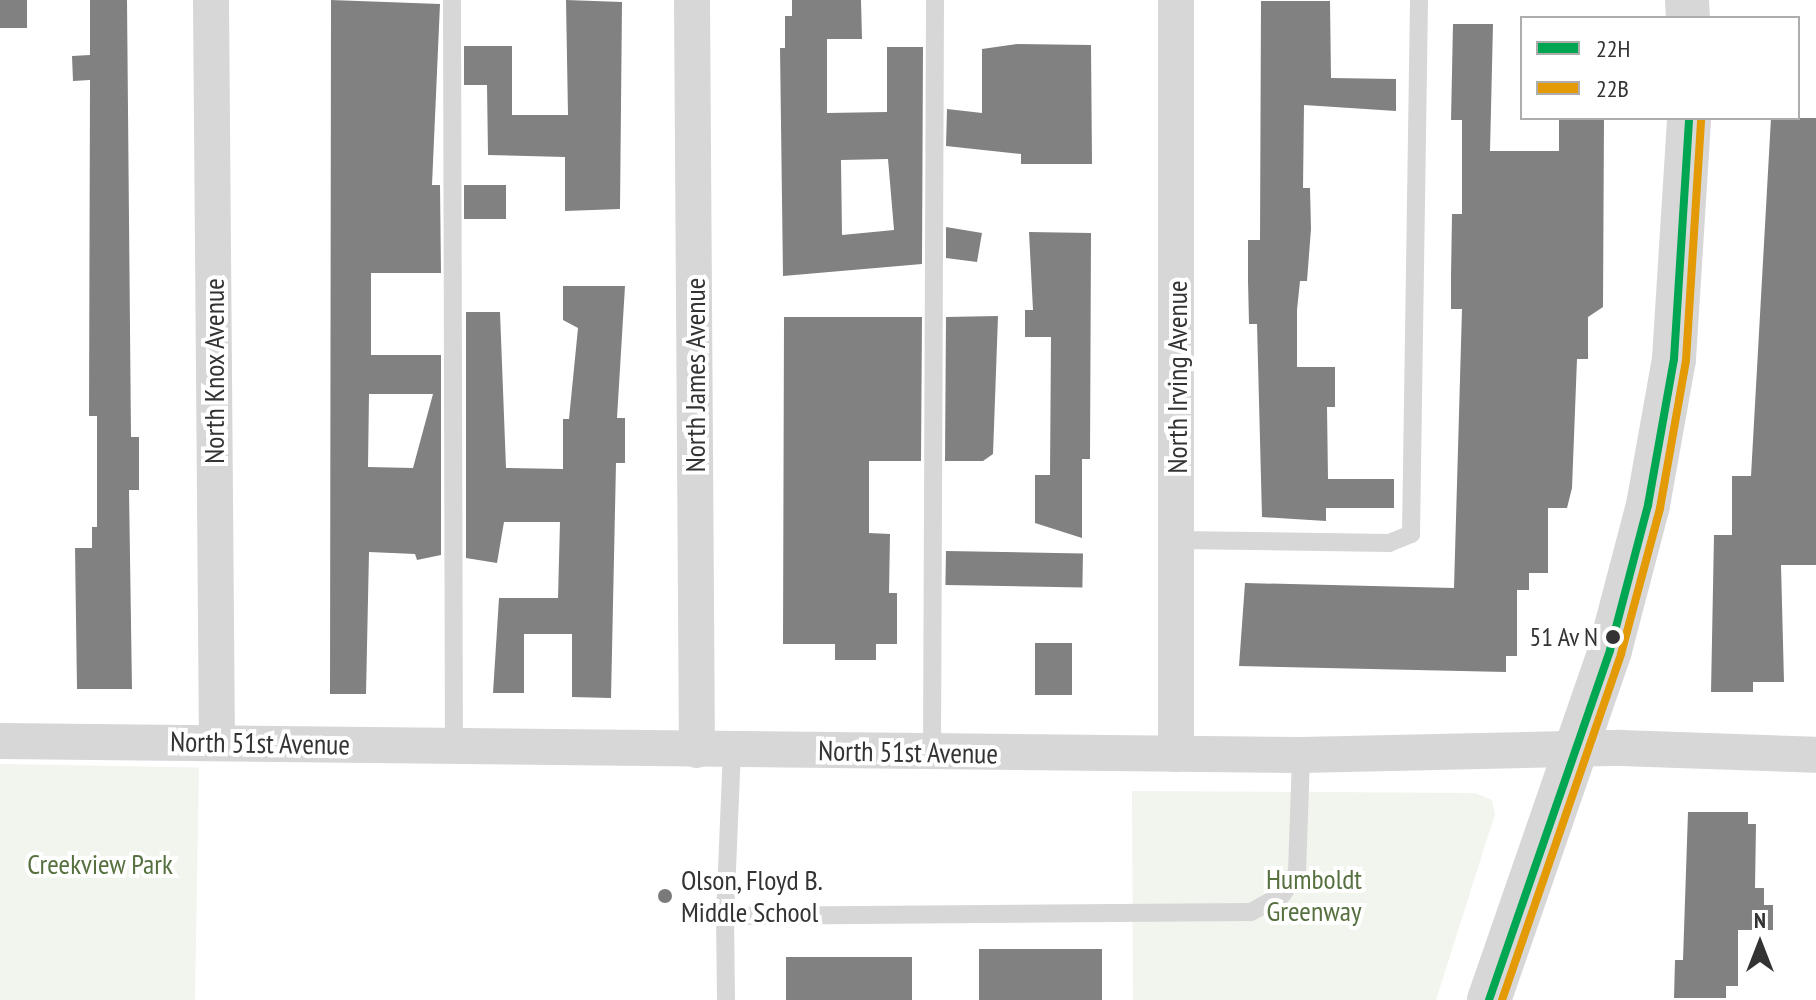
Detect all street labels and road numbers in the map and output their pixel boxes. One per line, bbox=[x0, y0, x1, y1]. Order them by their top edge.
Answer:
street label: North James Avenue bbox=[678, 277, 712, 473]
street label: North Knox Avenue bbox=[197, 278, 231, 464]
street label: North Irving Avenue bbox=[1160, 280, 1194, 474]
street label: North 51st Avenue bbox=[169, 725, 351, 761]
street label: North 51st Avenue bbox=[817, 734, 999, 770]

